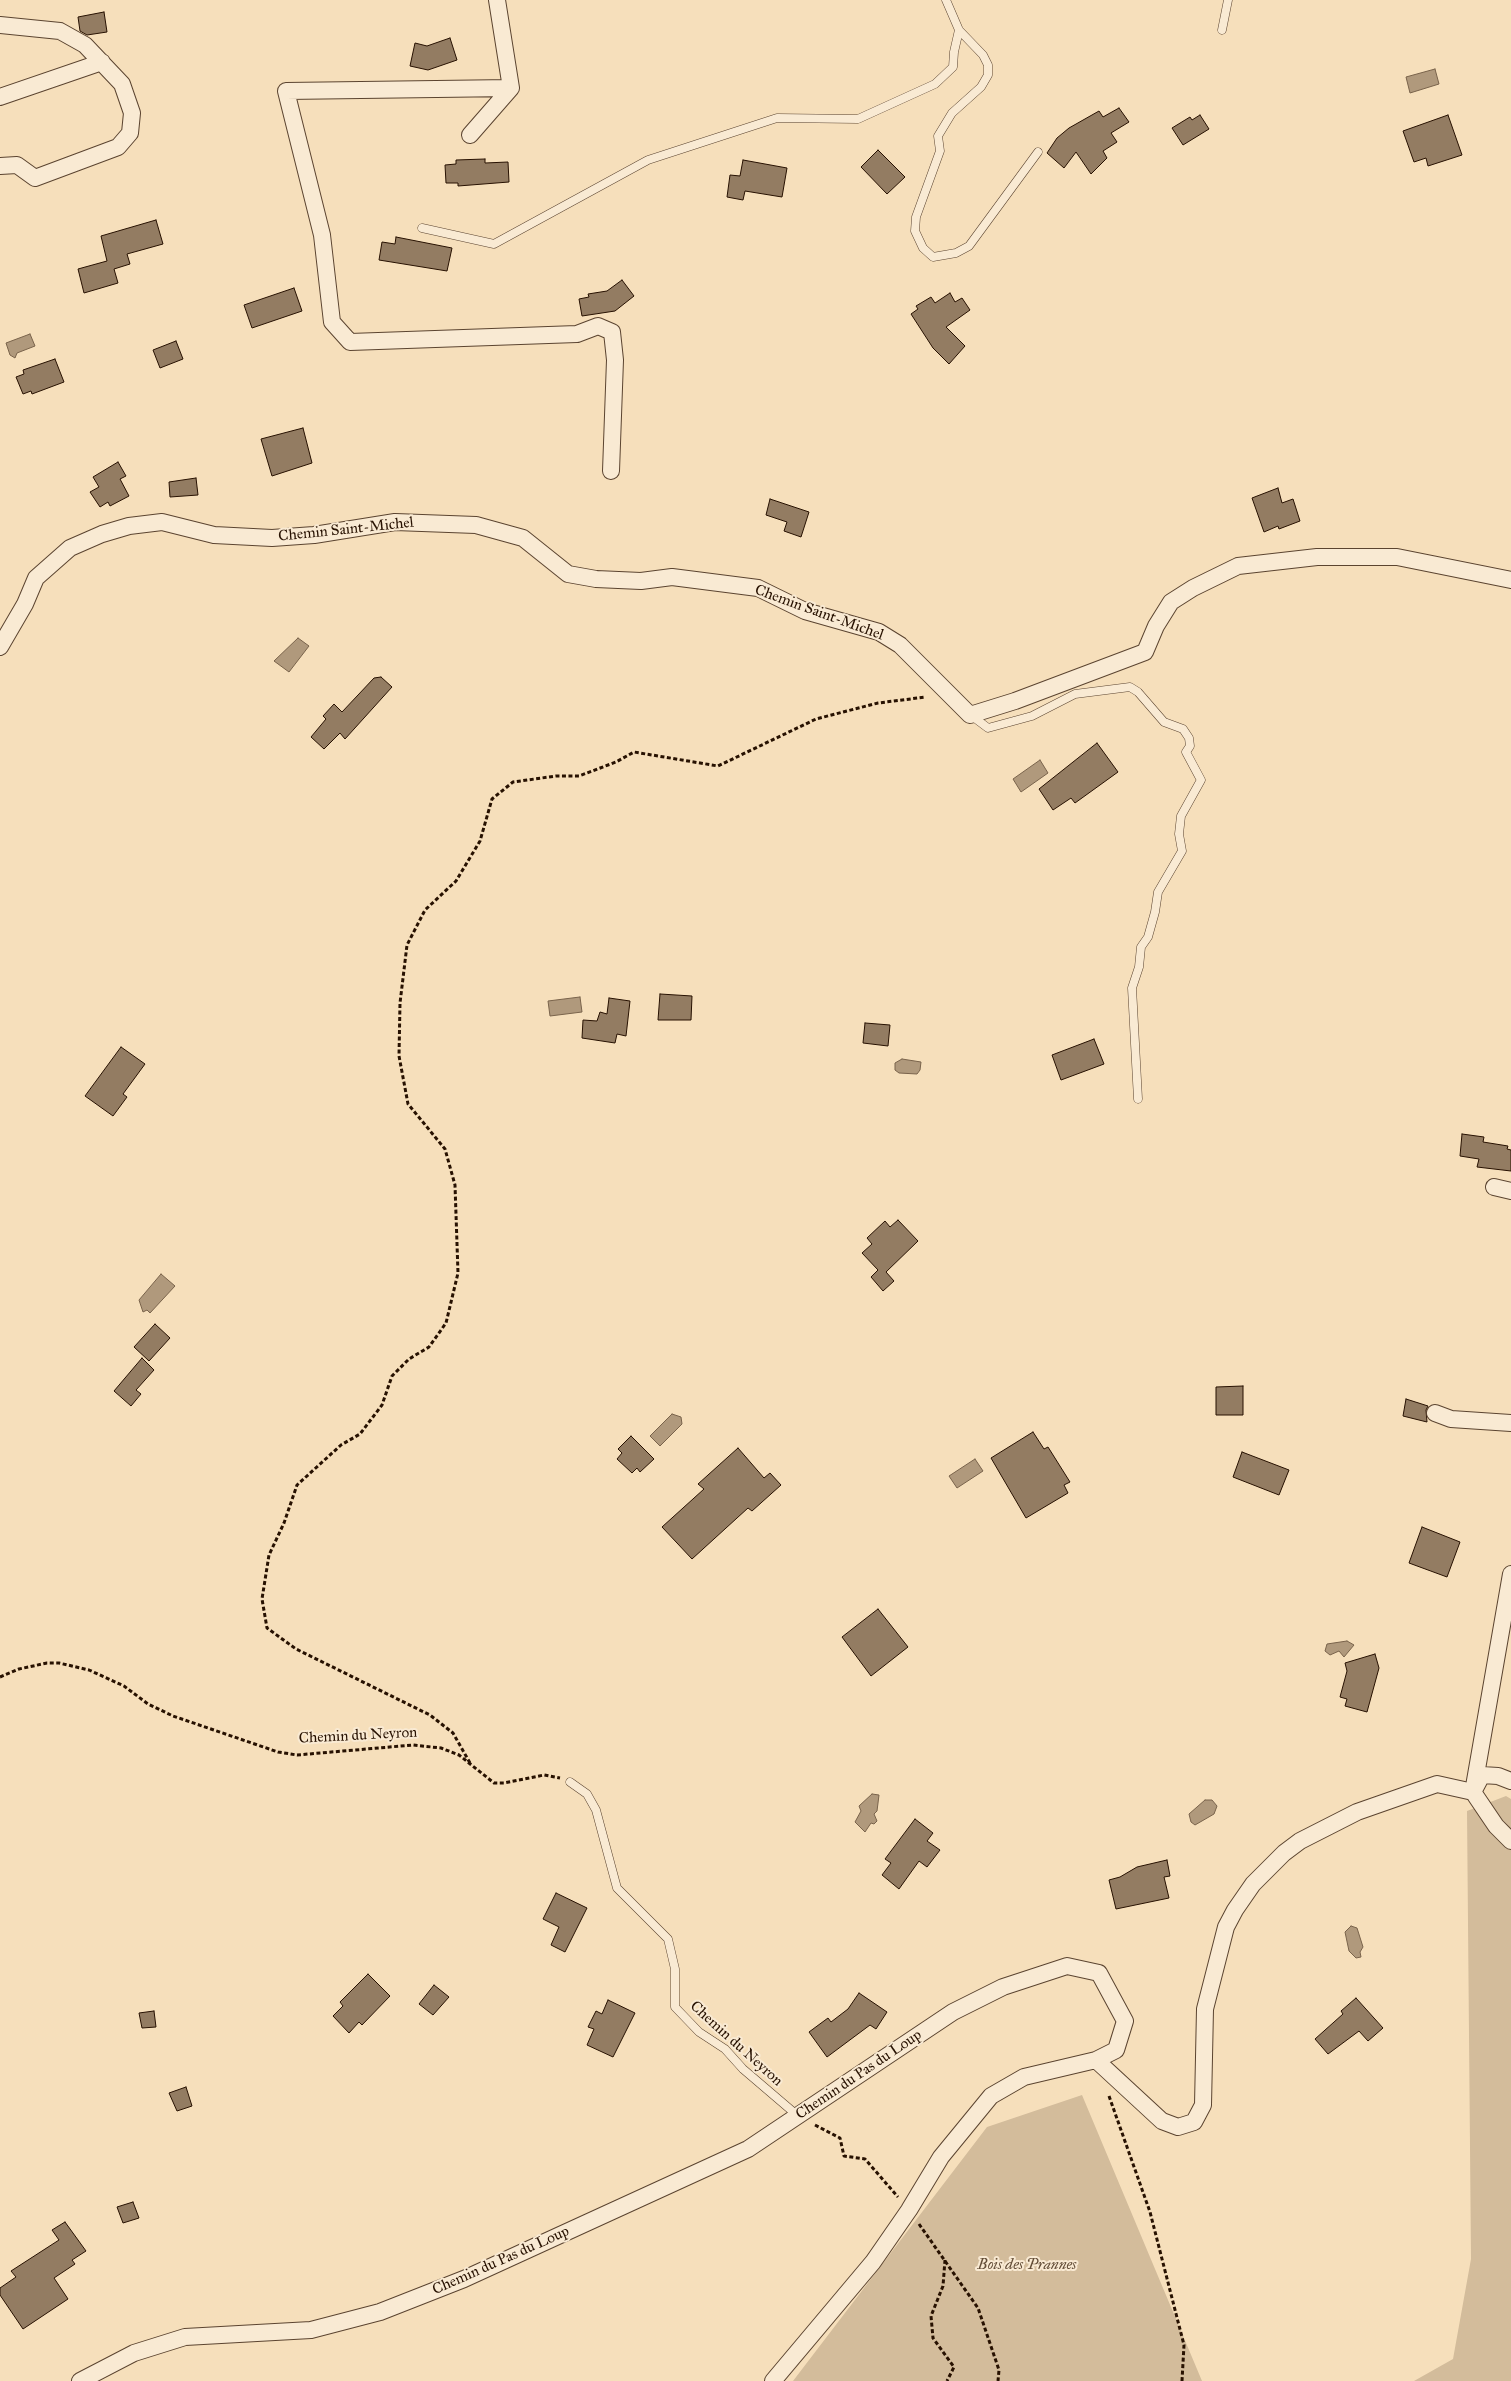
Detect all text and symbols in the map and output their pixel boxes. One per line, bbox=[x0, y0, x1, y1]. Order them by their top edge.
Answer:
street label: Chemin Saint-Michel bbox=[277, 514, 415, 546]
street label: Chemin Saint-Michel bbox=[752, 581, 886, 645]
street label: Chemin du Neyron bbox=[298, 1724, 418, 1748]
street label: Chemin du Neyron bbox=[686, 1998, 786, 2090]
street label: Chemin du Pas du Loup bbox=[793, 2026, 925, 2124]
street label: Chemin du Pas du Loup bbox=[430, 2223, 572, 2299]
park label: Bois des Prannes bbox=[978, 2256, 1076, 2274]

